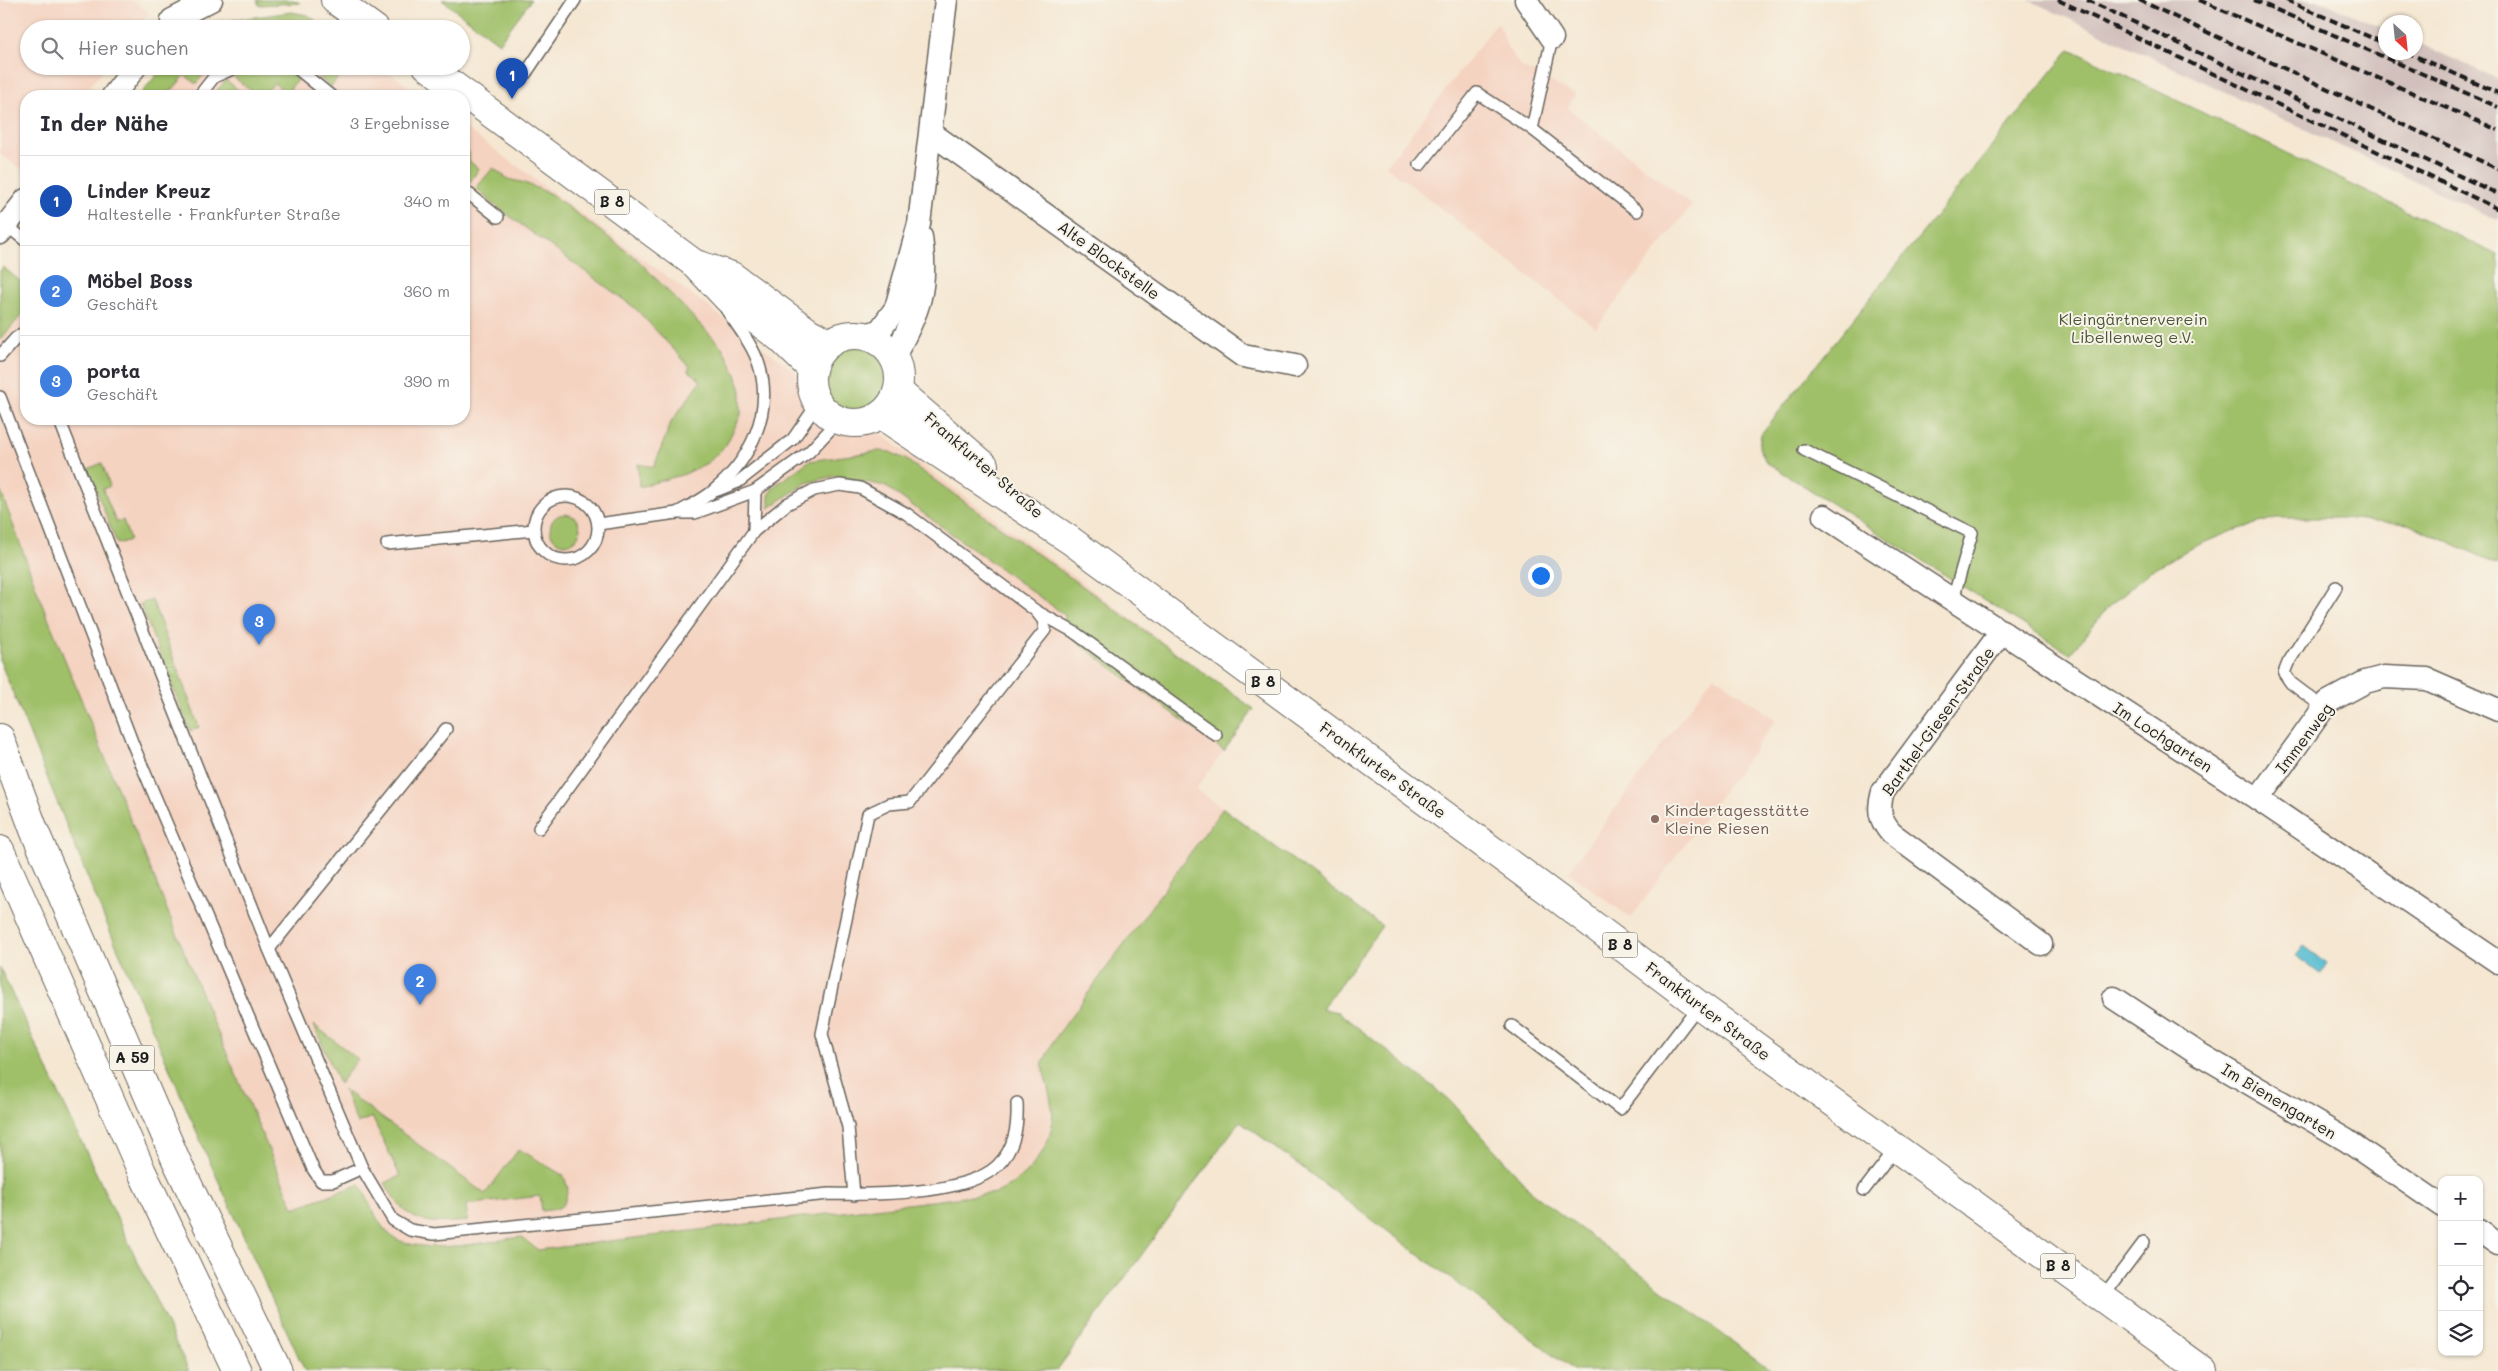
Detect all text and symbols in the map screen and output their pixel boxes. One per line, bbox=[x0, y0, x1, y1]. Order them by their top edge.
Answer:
north arrow bbox=[2378, 15, 2423, 60]
search box bbox=[20, 20, 470, 75]
icon: search bbox=[38, 34, 66, 62]
text: Hier suchen bbox=[78, 35, 189, 60]
pin: 1 bbox=[496, 58, 528, 99]
text: In der Nähe bbox=[40, 109, 168, 136]
text: 3 Ergebnisse bbox=[350, 112, 450, 133]
text: Linder Kreuz bbox=[87, 178, 211, 203]
text: 1 bbox=[52, 190, 60, 211]
text: 340 m bbox=[403, 190, 450, 211]
road number: B 8 bbox=[594, 190, 630, 214]
text: Haltestelle · Frankfurter Straße bbox=[87, 203, 341, 224]
street label: Alte Blockstelle bbox=[1054, 215, 1164, 304]
text: Möbel Boss bbox=[87, 268, 193, 293]
text: 2 bbox=[52, 280, 60, 301]
text: 360 m bbox=[403, 280, 450, 301]
text: Geschäft bbox=[87, 293, 158, 314]
park label: Kleingärtnerverein Libellenweg e.V. bbox=[2059, 308, 2207, 347]
text: porta bbox=[87, 358, 141, 383]
text: 3 bbox=[51, 370, 61, 391]
text: 390 m bbox=[403, 370, 450, 391]
text: Geschäft bbox=[87, 383, 158, 404]
street label: Frankfurter Straße bbox=[920, 407, 1048, 522]
your location bbox=[1528, 563, 1554, 589]
pin: 3 bbox=[243, 604, 275, 645]
street label: Barthel-Giesen-Straße bbox=[1877, 642, 1999, 799]
road number: B 8 bbox=[1246, 670, 1280, 694]
street label: Im Lochgarten bbox=[2110, 697, 2217, 777]
street label: Immenweg bbox=[2270, 698, 2337, 777]
street label: Frankfurter Straße bbox=[1316, 717, 1451, 823]
place label: Kindertagesstätte Kleine Riesen bbox=[1665, 799, 1809, 838]
marker: Kindertagesstätte Kleine Riesen bbox=[1649, 813, 1661, 825]
road number: B 8 bbox=[1602, 932, 1638, 958]
street label: Frankfurter Straße bbox=[1641, 957, 1775, 1065]
pin: 2 bbox=[404, 964, 436, 1005]
road number: A 59 bbox=[110, 1046, 154, 1070]
street label: Im Bienengarten bbox=[2218, 1058, 2341, 1143]
map controls bbox=[2438, 1176, 2483, 1356]
button: + bbox=[2438, 1176, 2483, 1221]
button: − bbox=[2438, 1221, 2483, 1266]
road number: B 8 bbox=[2040, 1254, 2076, 1278]
button: locate bbox=[2438, 1266, 2483, 1311]
button: layers bbox=[2438, 1311, 2483, 1356]

